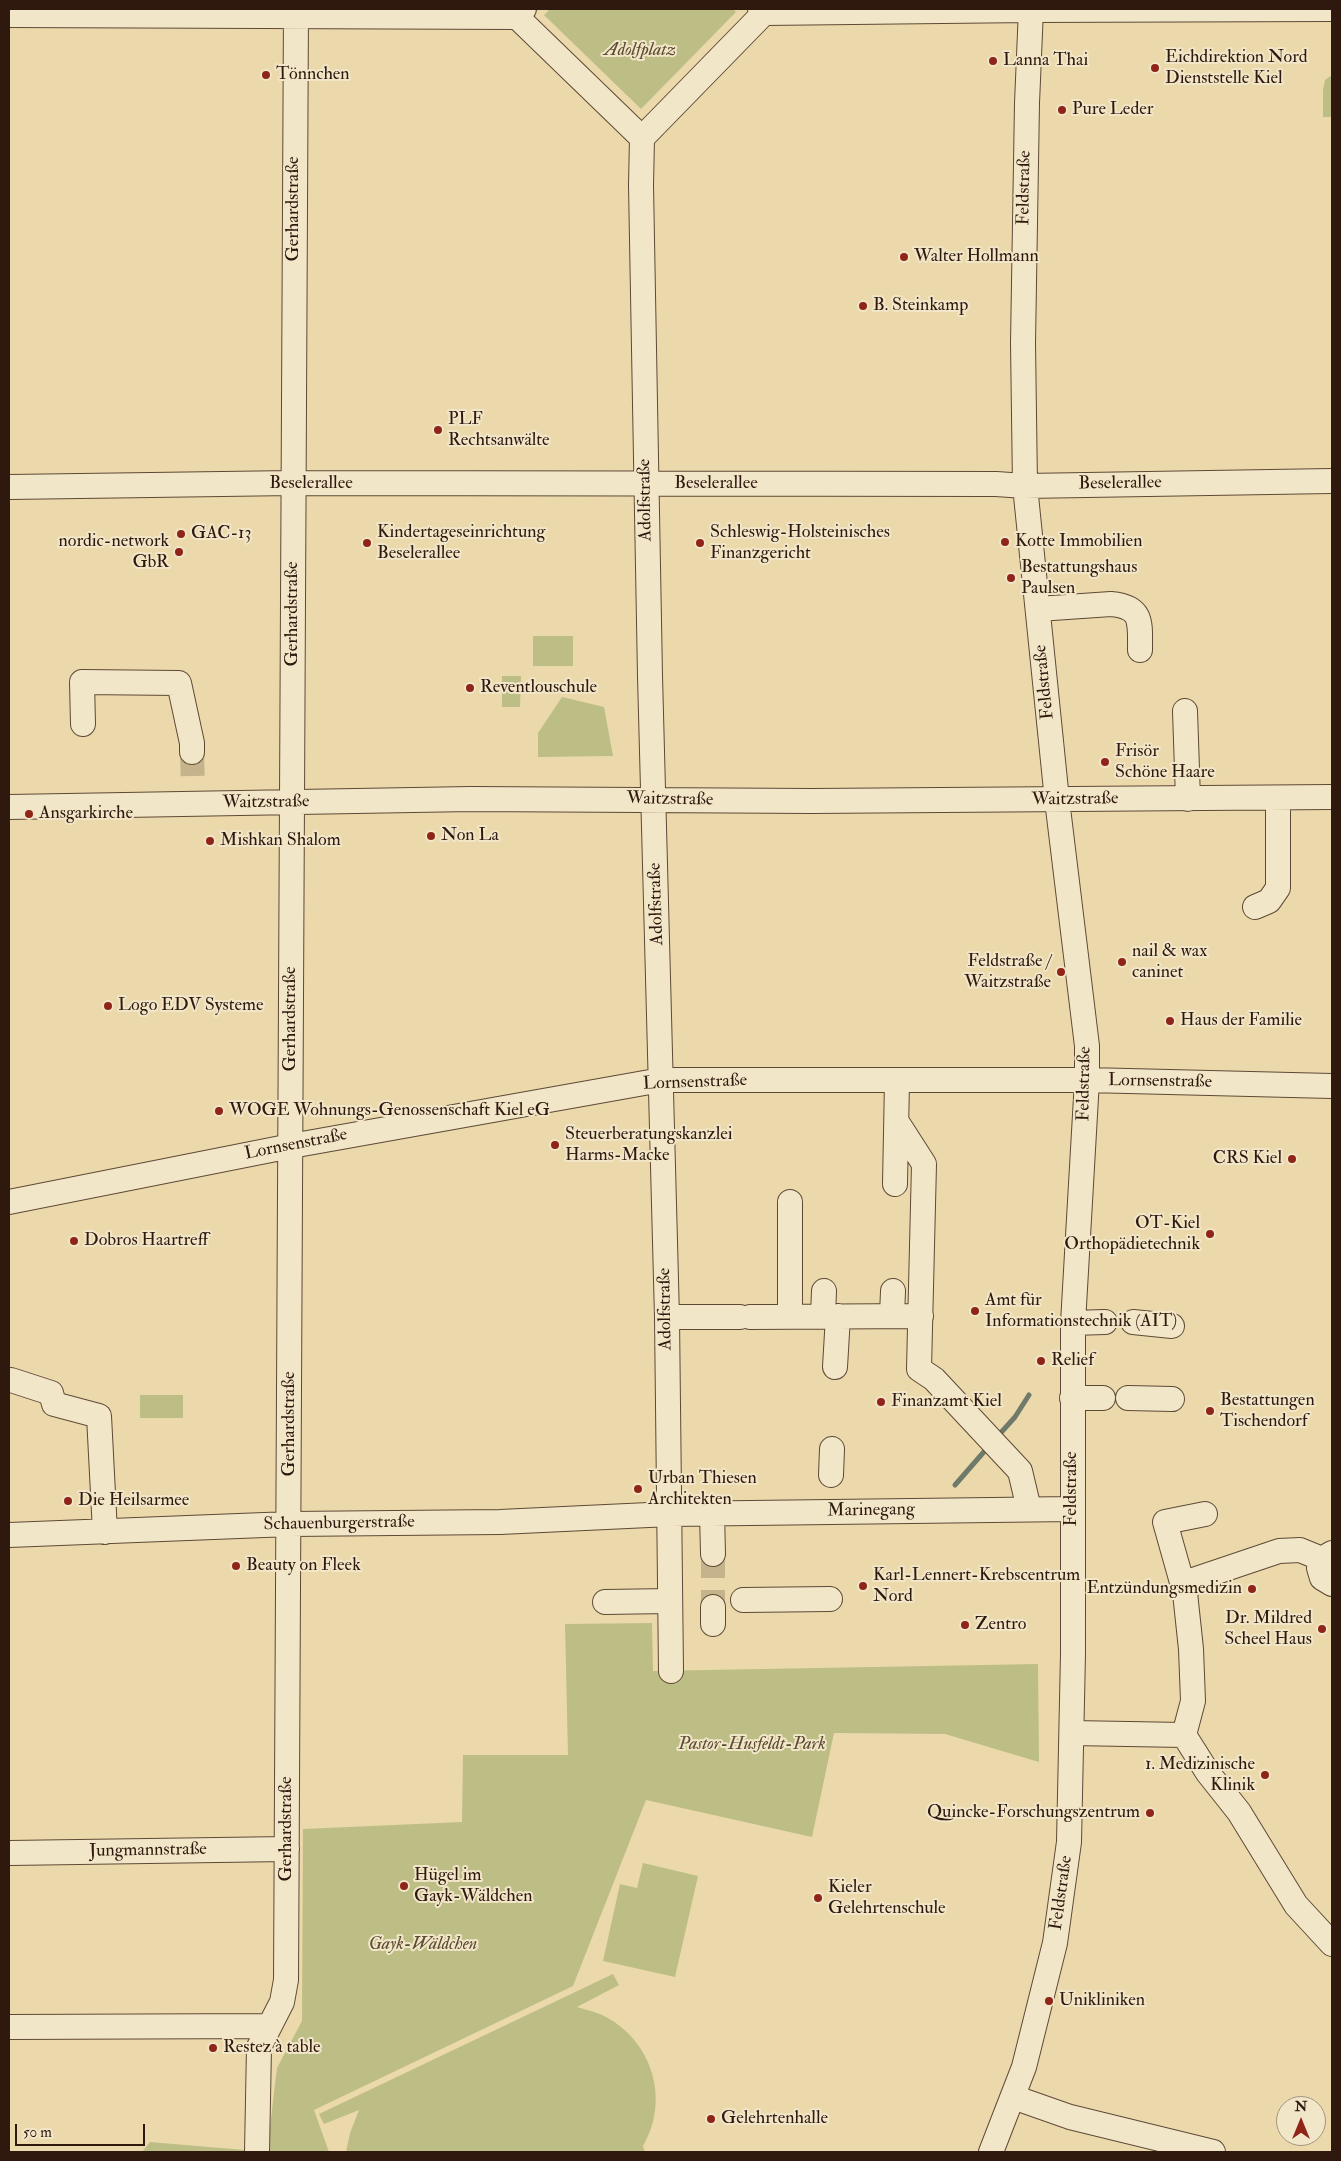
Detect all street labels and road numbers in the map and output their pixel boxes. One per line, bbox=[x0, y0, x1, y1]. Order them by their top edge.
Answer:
street label: Feldstraße bbox=[1014, 150, 1036, 226]
street label: Gerhardstraße bbox=[283, 157, 305, 261]
street label: Adolfstraße bbox=[634, 458, 658, 542]
street label: Beselerallee bbox=[1078, 472, 1162, 496]
street label: Beselerallee bbox=[269, 473, 353, 495]
street label: Beselerallee bbox=[674, 473, 758, 495]
street label: Gerhardstraße bbox=[282, 562, 304, 666]
street label: Feldstraße bbox=[1030, 644, 1060, 720]
street label: Waitzstraße bbox=[626, 788, 714, 812]
street label: Waitzstraße bbox=[1031, 788, 1119, 812]
street label: Waitzstraße bbox=[222, 791, 310, 815]
street label: Adolfstraße bbox=[645, 862, 669, 946]
street label: Gerhardstraße bbox=[280, 967, 302, 1071]
street label: Feldstraße bbox=[1074, 1046, 1096, 1122]
street label: Lornsenstraße bbox=[643, 1070, 747, 1096]
street label: Lornsenstraße bbox=[1108, 1070, 1212, 1094]
street label: Lornsenstraße bbox=[243, 1124, 349, 1166]
street label: Adolfstraße bbox=[654, 1267, 678, 1351]
street label: Gerhardstraße bbox=[279, 1372, 301, 1476]
street label: Feldstraße bbox=[1061, 1451, 1083, 1527]
street label: Marinegang bbox=[827, 1499, 915, 1523]
street label: Schauenburgerstraße bbox=[263, 1512, 415, 1536]
street label: Gerhardstraße bbox=[276, 1777, 298, 1881]
street label: Jungmannstraße bbox=[89, 1839, 207, 1863]
street label: Feldstraße bbox=[1046, 1854, 1078, 1932]

